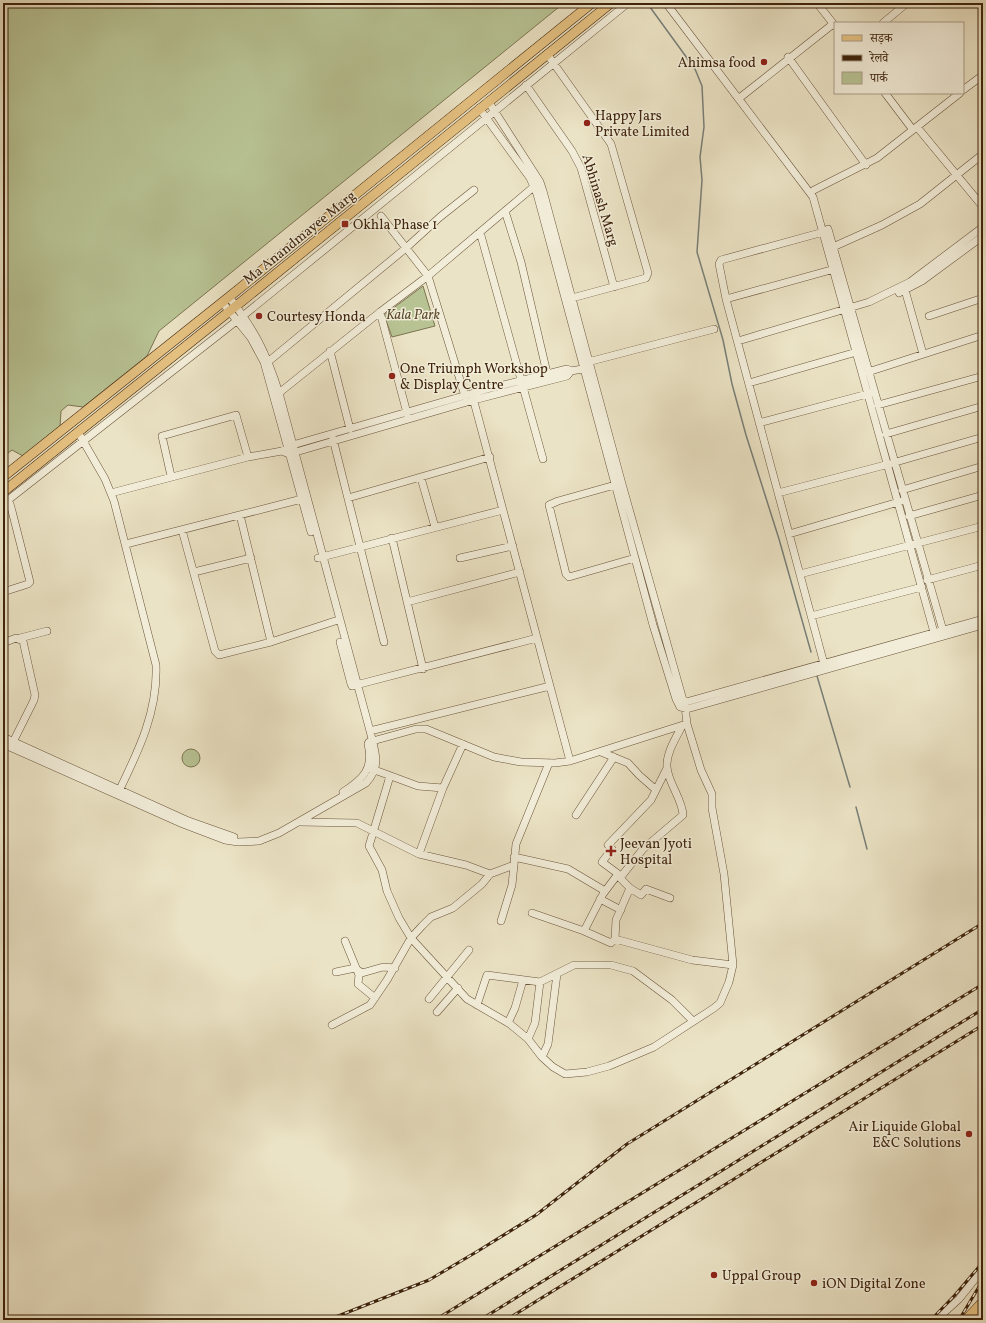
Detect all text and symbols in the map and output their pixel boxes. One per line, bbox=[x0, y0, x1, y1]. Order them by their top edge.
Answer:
legend bbox=[834, 22, 964, 94]
text: सड़क bbox=[869, 31, 894, 47]
text: रेलवे bbox=[868, 50, 889, 67]
place label: Ahimsa food bbox=[678, 54, 756, 73]
marker: Ahimsa food bbox=[759, 57, 769, 67]
text: पार्क bbox=[869, 71, 889, 87]
place label: Happy Jars Private Limited bbox=[595, 107, 690, 142]
marker: Happy Jars Private Limited bbox=[582, 118, 592, 128]
street label: Abhinash Marg bbox=[577, 152, 623, 249]
street label: Ma Anandmayee Marg bbox=[240, 187, 360, 290]
place label: Okhla Phase 1 bbox=[353, 216, 437, 235]
marker: Okhla Phase 1 bbox=[340, 219, 350, 229]
park label: Kala Park bbox=[386, 306, 441, 325]
place label: Courtesy Honda bbox=[267, 308, 366, 327]
marker: Courtesy Honda bbox=[254, 311, 264, 321]
place label: One Triumph Workshop & Display Centre bbox=[400, 360, 548, 395]
marker: One Triumph Workshop & Display Centre bbox=[387, 371, 397, 381]
place label: Jeevan Jyoti Hospital bbox=[620, 835, 692, 870]
marker: Jeevan Jyoti Hospital bbox=[605, 845, 617, 857]
place label: Air Liquide Global E&C Solutions bbox=[849, 1118, 961, 1153]
marker: Air Liquide Global E&C Solutions bbox=[964, 1129, 974, 1139]
place label: Uppal Group bbox=[722, 1267, 801, 1286]
marker: Uppal Group bbox=[709, 1270, 719, 1280]
place label: iON Digital Zone bbox=[822, 1275, 926, 1294]
marker: iON Digital Zone bbox=[809, 1278, 819, 1288]

